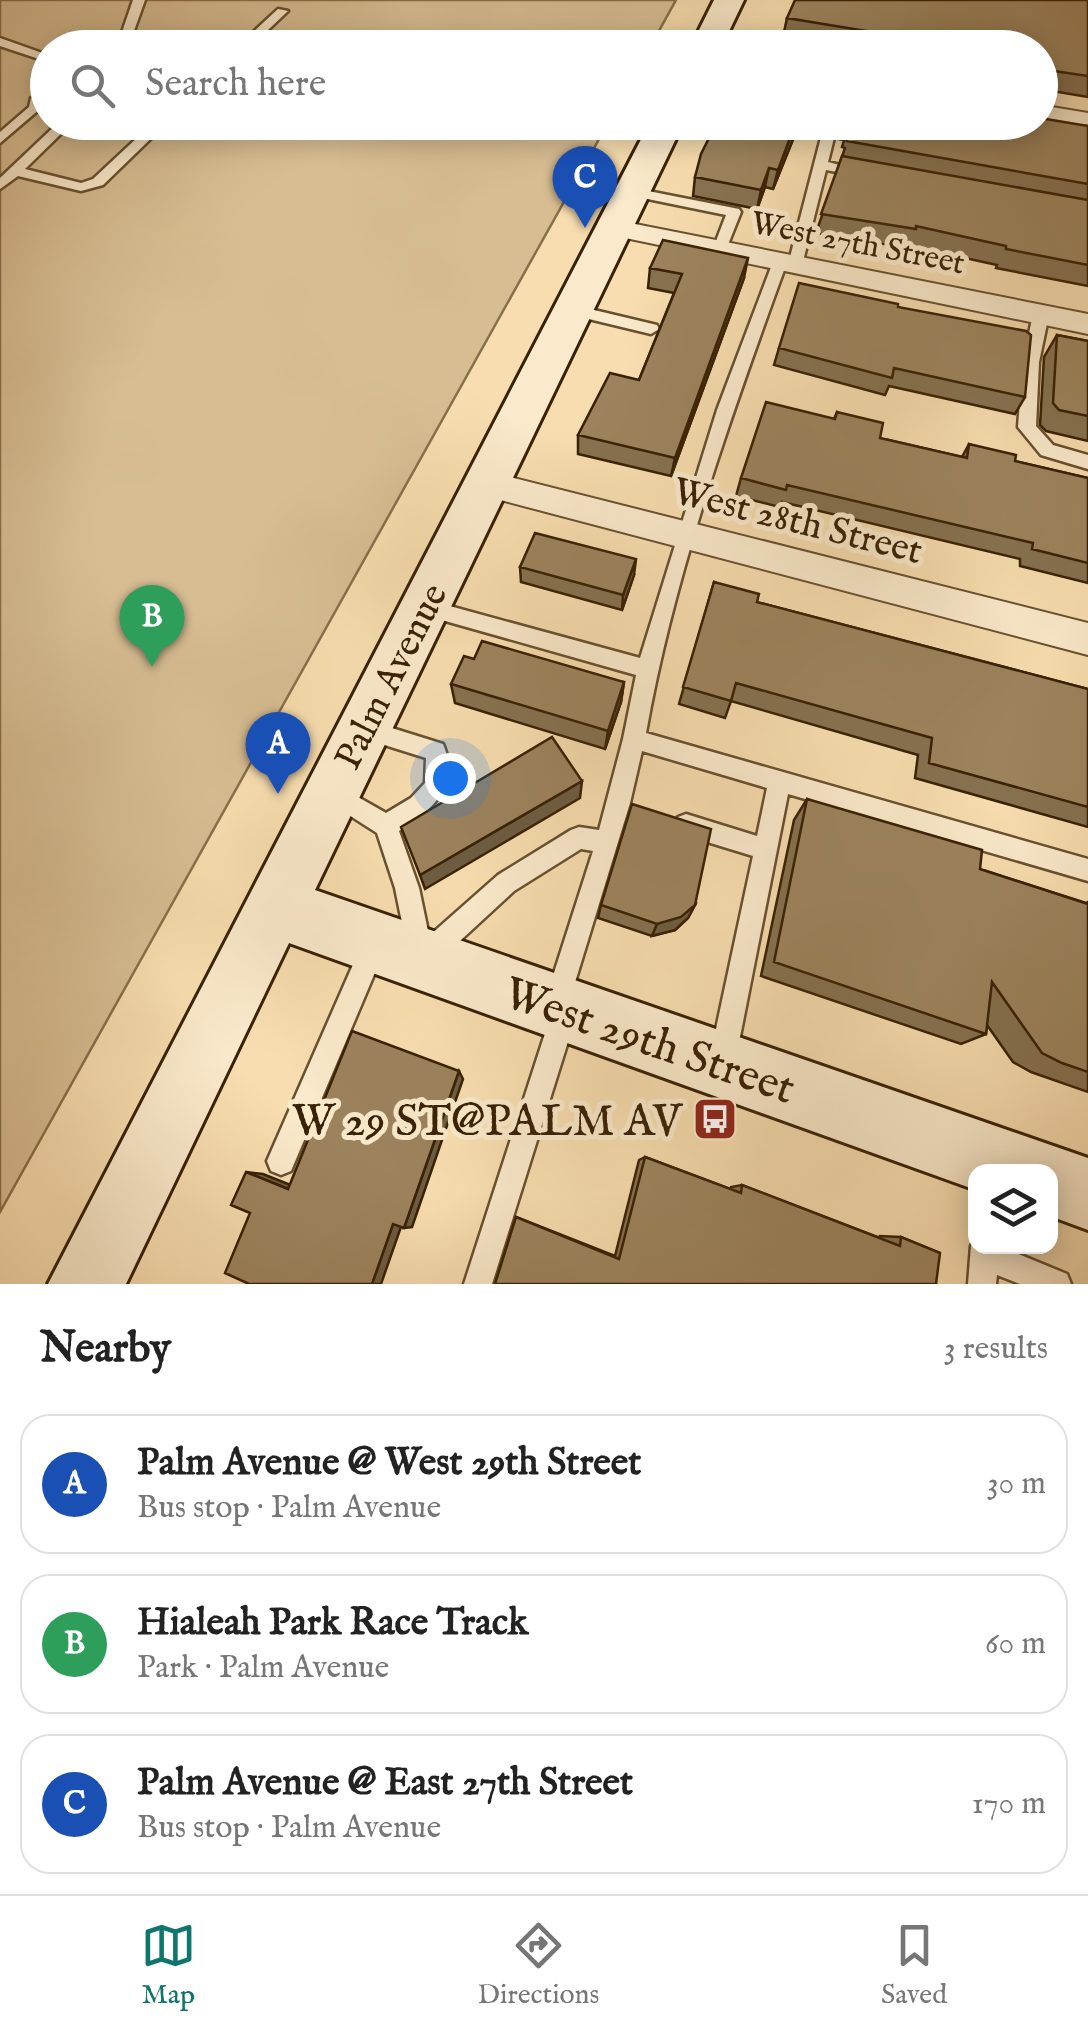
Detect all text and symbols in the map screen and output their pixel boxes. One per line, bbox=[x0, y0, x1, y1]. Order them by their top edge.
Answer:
search box bbox=[30, 30, 1058, 140]
icon: search bbox=[65, 58, 120, 113]
text: Search here bbox=[145, 61, 326, 109]
pin: C bbox=[552, 146, 618, 228]
street label: West 27th Street bbox=[747, 204, 968, 285]
street label: West 28th Street bbox=[668, 469, 927, 577]
street label: Palm Avenue bbox=[325, 576, 460, 778]
pin: B bbox=[120, 584, 184, 667]
pin: A bbox=[246, 712, 310, 794]
your location bbox=[425, 753, 476, 804]
street label: West 29th Street bbox=[496, 966, 802, 1119]
place label: W 29 ST@PALM AV bbox=[292, 1094, 684, 1151]
bus stop icon: W 29 ST@PALM AV bbox=[692, 1096, 738, 1142]
map controls bbox=[968, 1164, 1058, 1254]
button: layers bbox=[968, 1164, 1058, 1254]
text: Nearby bbox=[40, 1323, 171, 1376]
text: 3 results bbox=[944, 1329, 1048, 1370]
text: Palm Avenue @ West 29th Street bbox=[137, 1440, 641, 1488]
text: A bbox=[64, 1464, 85, 1505]
text: 30 m bbox=[987, 1464, 1046, 1505]
text: Bus stop · Palm Avenue bbox=[137, 1488, 441, 1529]
text: Hialeah Park Race Track bbox=[137, 1600, 528, 1648]
text: B bbox=[64, 1624, 85, 1665]
text: 60 m bbox=[985, 1624, 1046, 1665]
text: Park · Palm Avenue bbox=[137, 1648, 389, 1689]
text: Palm Avenue @ East 27th Street bbox=[137, 1760, 633, 1808]
text: C bbox=[63, 1784, 86, 1825]
text: 170 m bbox=[972, 1784, 1046, 1825]
text: Bus stop · Palm Avenue bbox=[137, 1808, 441, 1849]
tab: Map bbox=[141, 1918, 196, 2013]
tab: Directions bbox=[477, 1918, 599, 2013]
tab: Saved bbox=[881, 1918, 947, 2013]

